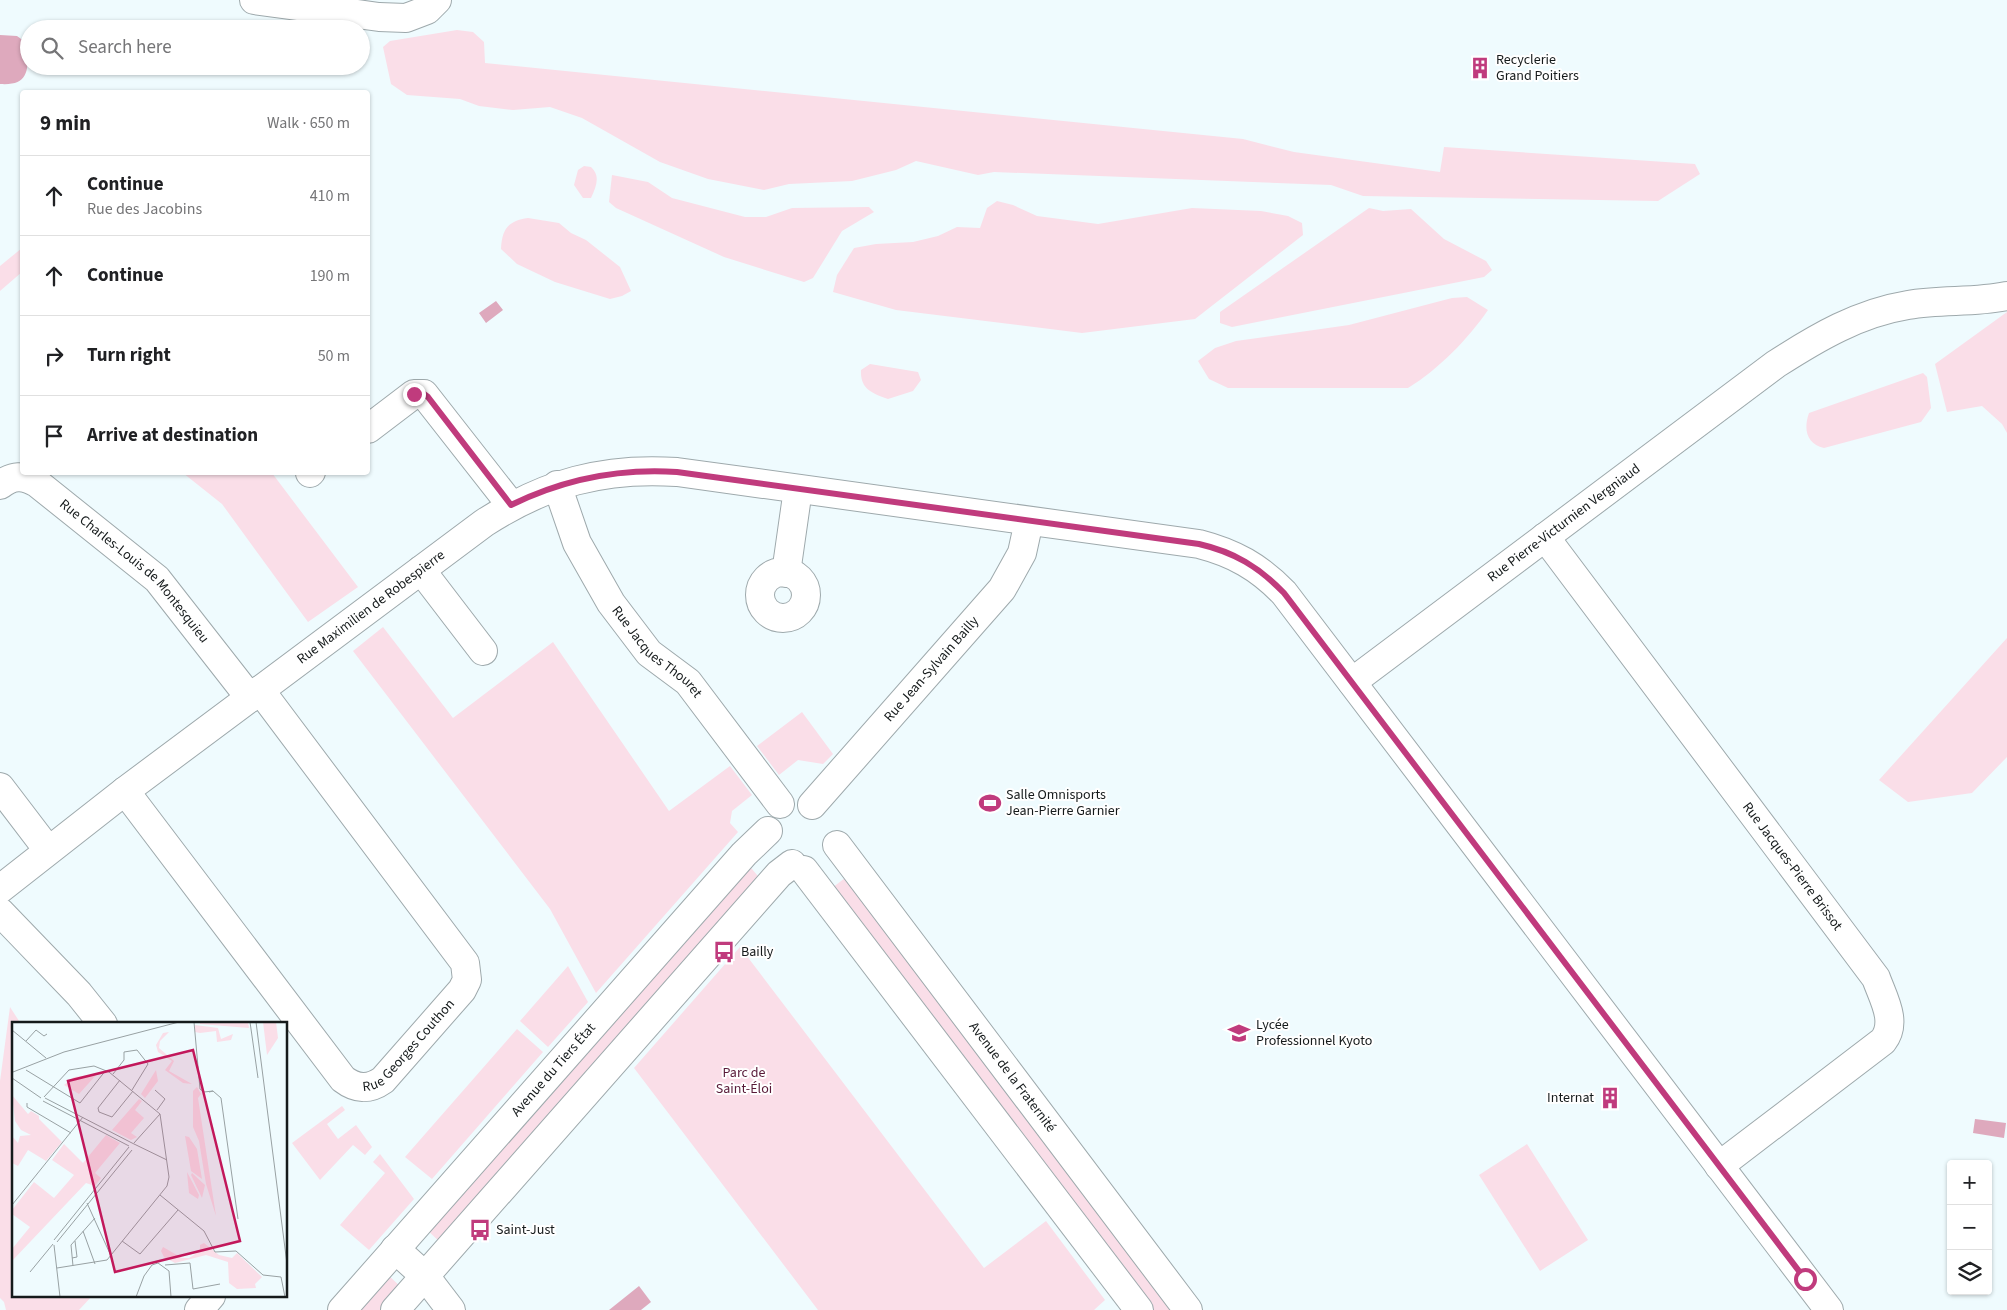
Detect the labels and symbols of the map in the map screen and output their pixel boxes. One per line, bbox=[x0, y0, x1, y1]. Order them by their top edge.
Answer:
place label: Recyclerie Grand Poitiers bbox=[1496, 50, 1579, 86]
building icon: Recyclerie Grand Poitiers bbox=[1467, 55, 1493, 81]
route end bbox=[403, 383, 426, 406]
street label: Rue Pierre-Victurnien Vergniaud bbox=[1483, 459, 1645, 587]
street label: Rue Charles-Louis de Montesquieu bbox=[55, 495, 214, 648]
street label: Rue Maximilien de Robespierre bbox=[293, 545, 449, 669]
street label: Rue Jacques Thouret bbox=[607, 602, 707, 702]
street label: Rue Jean-Sylvain Bailly bbox=[879, 611, 984, 726]
place label: Salle Omnisports Jean-Pierre Garnier bbox=[1006, 785, 1120, 821]
sports icon: Salle Omnisports Jean-Pierre Garnier bbox=[977, 790, 1003, 816]
street label: Rue Jacques-Pierre Brissot bbox=[1737, 798, 1847, 935]
bus stop icon: Bailly bbox=[711, 939, 737, 965]
place label: Bailly bbox=[741, 942, 774, 962]
street label: Rue Georges Couthon bbox=[361, 995, 460, 1097]
place label: Lycée Professionnel Kyoto bbox=[1256, 1015, 1372, 1051]
street label: Avenue de la Fraternité bbox=[964, 1018, 1061, 1137]
street label: Avenue du Tiers État bbox=[507, 1019, 601, 1121]
school or university icon: Lycée Professionnel Kyoto bbox=[1226, 1020, 1252, 1046]
inset map bbox=[12, 1022, 288, 1298]
park label: Parc de Saint-Éloi bbox=[716, 1063, 772, 1099]
building icon: Internat bbox=[1597, 1085, 1623, 1111]
place label: Internat bbox=[1547, 1088, 1594, 1108]
bus stop icon: Saint-Just bbox=[467, 1217, 493, 1243]
place label: Saint-Just bbox=[496, 1220, 555, 1240]
route start bbox=[1794, 1268, 1817, 1291]

